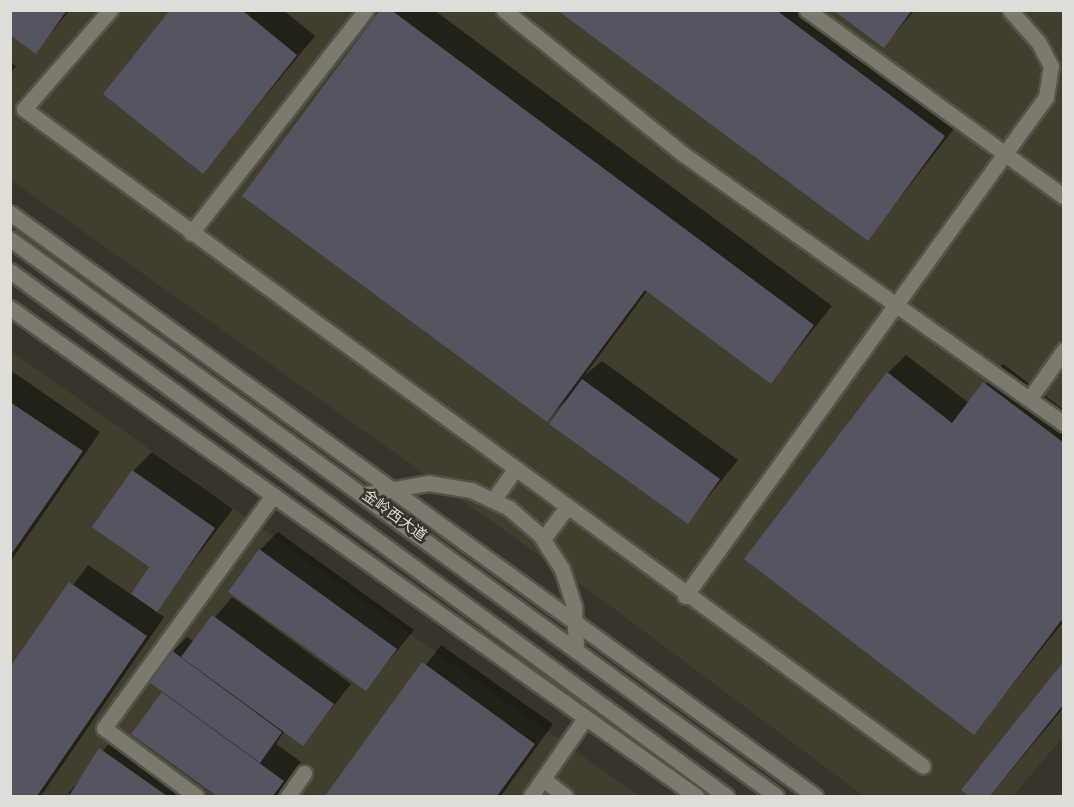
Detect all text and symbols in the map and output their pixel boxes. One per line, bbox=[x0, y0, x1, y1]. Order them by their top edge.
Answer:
street label: 金岭西大道 bbox=[359, 486, 431, 544]

